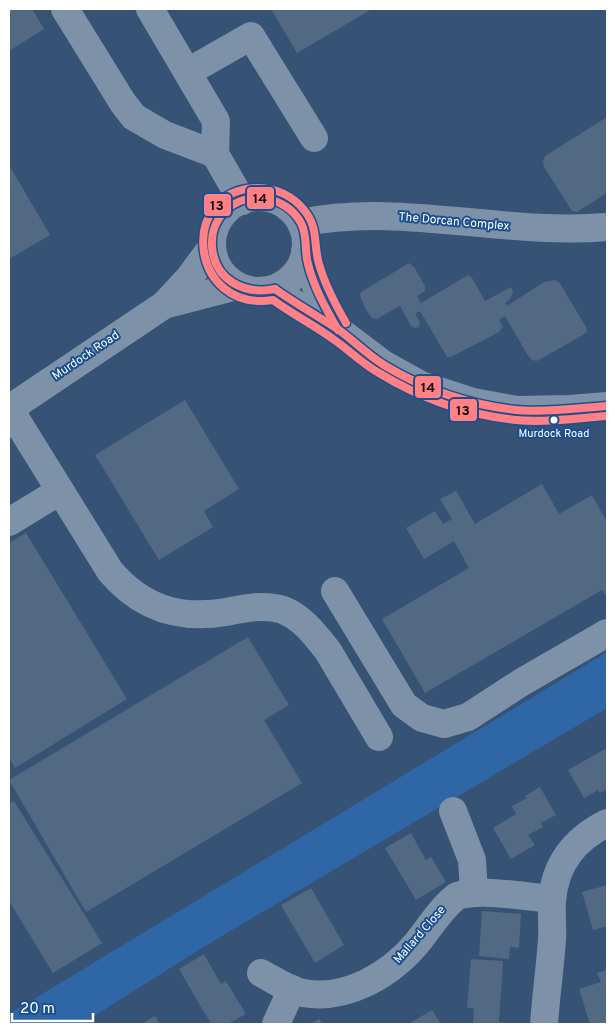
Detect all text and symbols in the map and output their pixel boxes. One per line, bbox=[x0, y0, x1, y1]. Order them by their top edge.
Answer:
line badge: 14 bbox=[246, 186, 275, 210]
text: 14 bbox=[253, 191, 267, 208]
line badge: 13 bbox=[203, 193, 232, 217]
text: 13 bbox=[210, 198, 224, 215]
street label: The Dorcan Complex bbox=[398, 209, 510, 235]
street label: Murdock Road bbox=[49, 328, 123, 384]
line badge: 14 bbox=[414, 375, 442, 399]
text: 14 bbox=[421, 380, 435, 397]
line badge: 13 bbox=[449, 398, 478, 422]
text: 13 bbox=[456, 403, 470, 420]
marker: Murdock Road bbox=[549, 415, 559, 425]
place label: Murdock Road bbox=[518, 427, 590, 441]
street label: Mallard Close bbox=[390, 903, 450, 967]
scale bar bbox=[12, 990, 94, 1022]
text: 20 m bbox=[20, 1000, 55, 1019]

